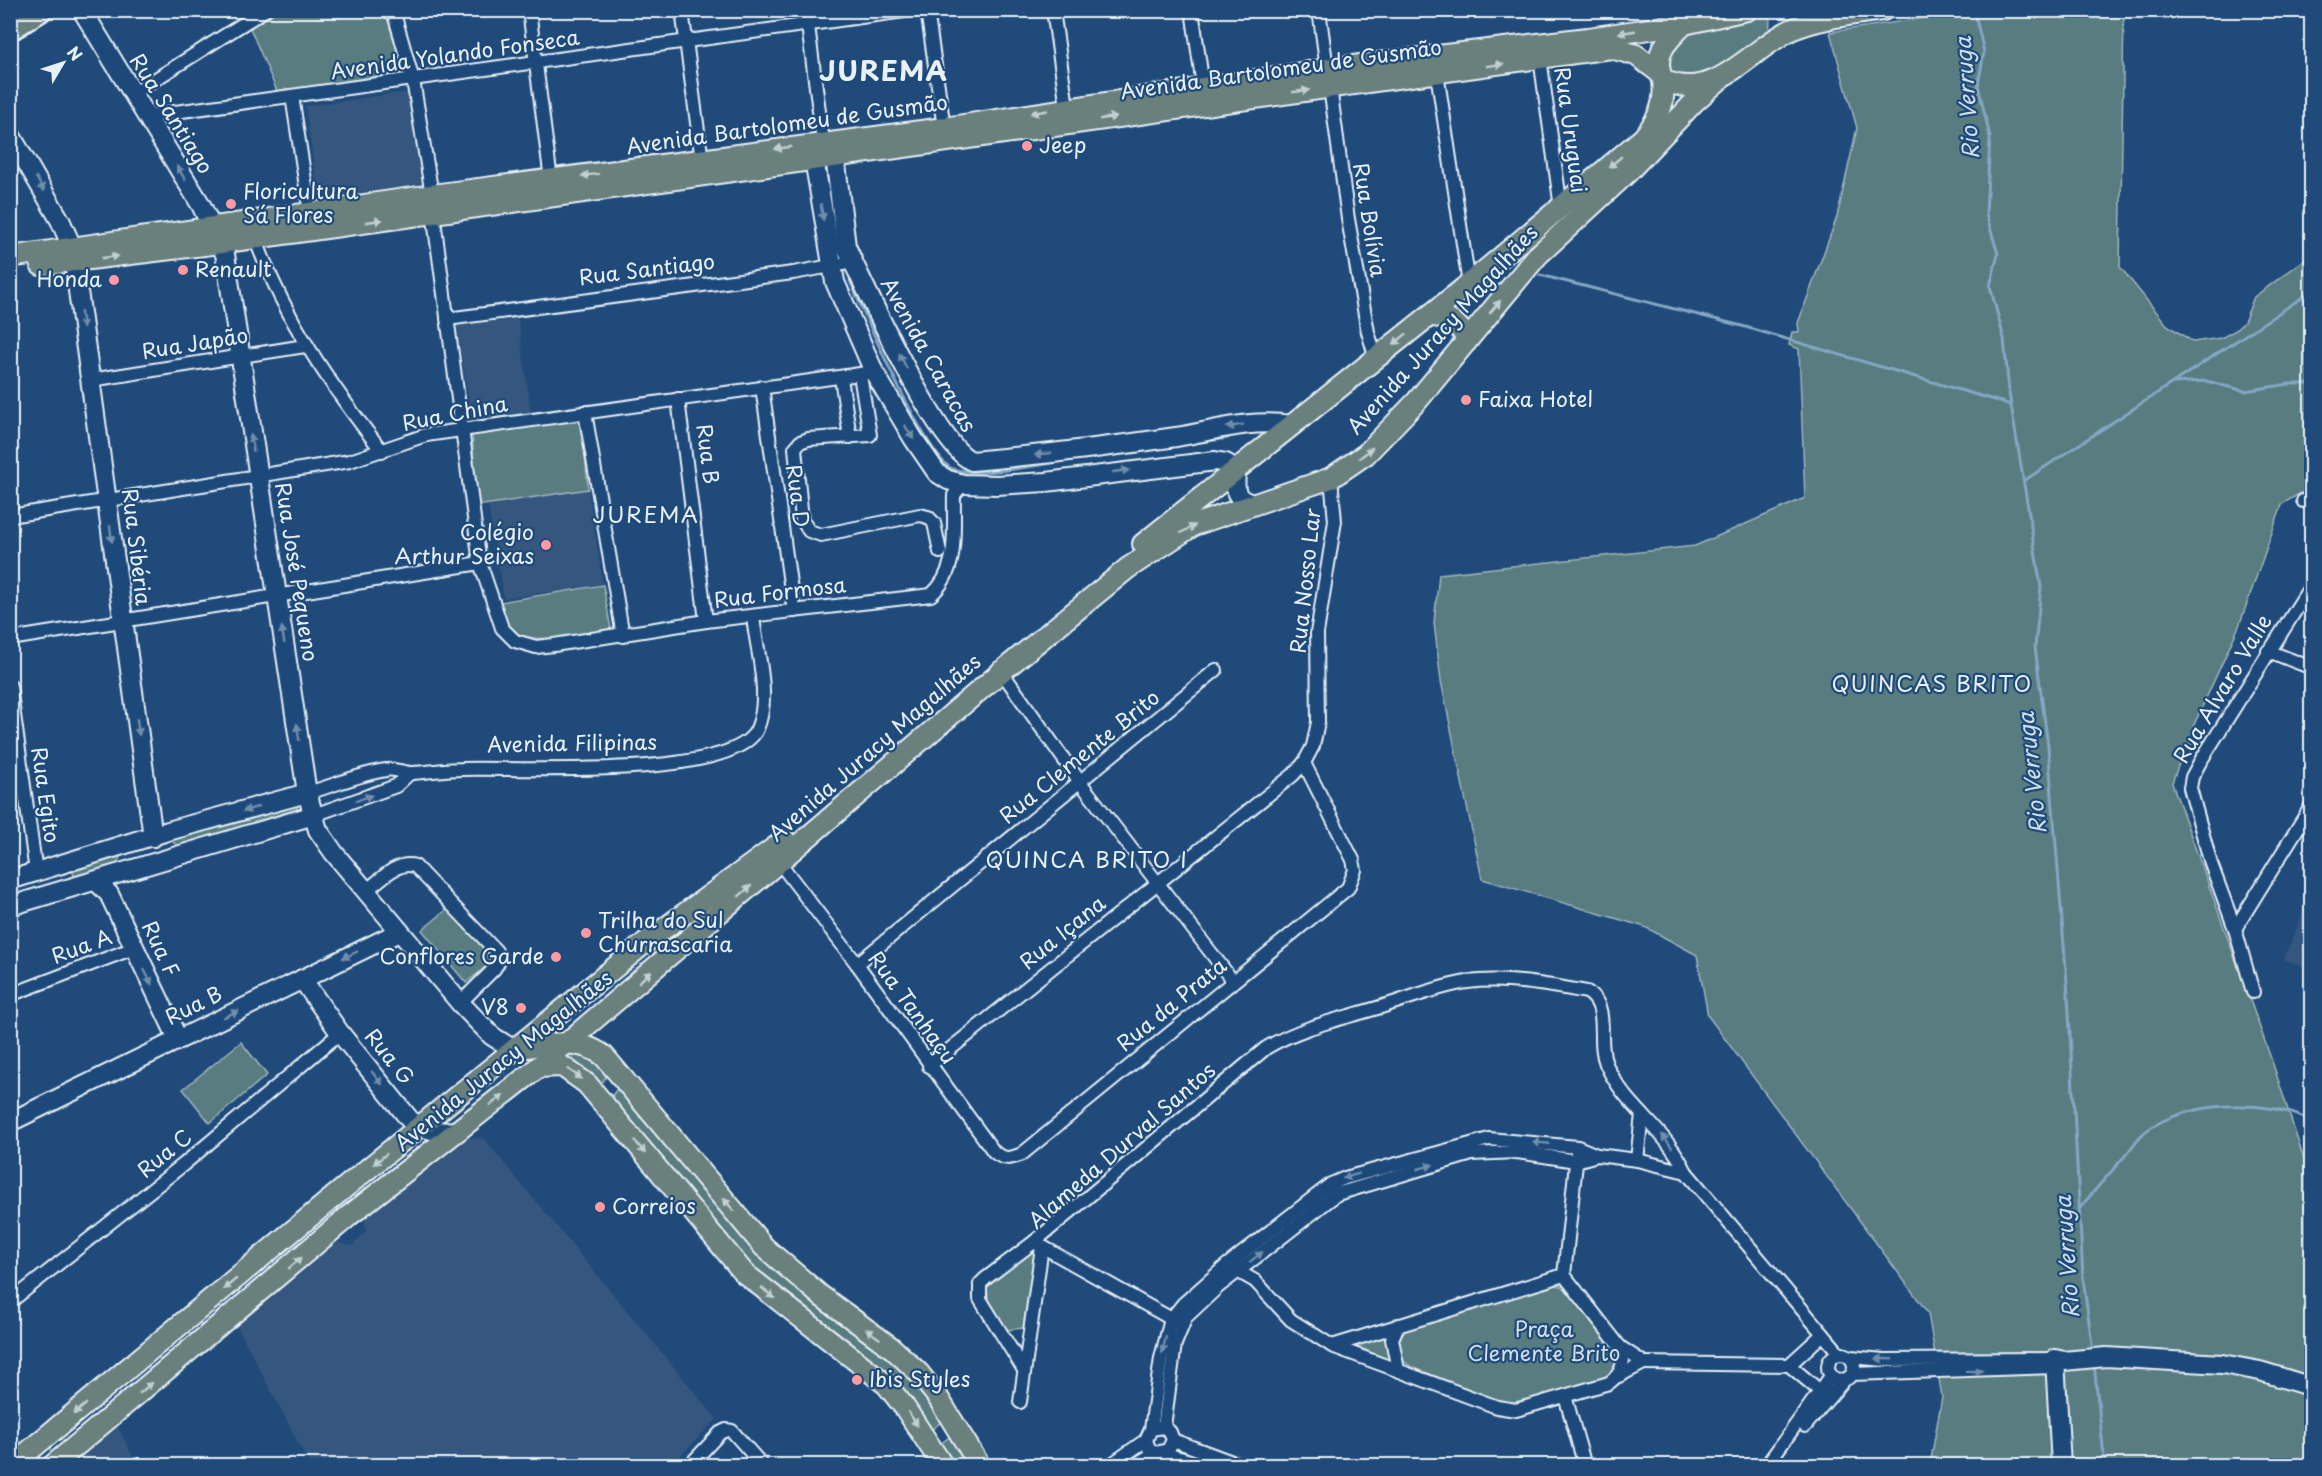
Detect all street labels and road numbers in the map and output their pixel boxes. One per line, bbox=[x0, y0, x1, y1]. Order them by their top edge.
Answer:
street label: Avenida Yolando Fonseca bbox=[328, 20, 581, 86]
street label: Avenida Bartolomeu de Gusmão bbox=[1118, 30, 1444, 106]
street label: Rua Santiago bbox=[123, 47, 222, 179]
street label: Rua Uruguai bbox=[1547, 65, 1597, 195]
street label: Avenida Bartolomeu de Gusmão bbox=[624, 85, 950, 161]
street label: Rua Bolívia bbox=[1346, 160, 1396, 280]
street label: Avenida Juracy Magalhães bbox=[1338, 217, 1545, 441]
street label: Rua Santiago bbox=[577, 244, 717, 292]
street label: Avenida Caracas bbox=[874, 271, 986, 437]
street label: Rua Japão bbox=[139, 318, 250, 366]
street label: Rua China bbox=[399, 386, 511, 438]
street label: Rua B bbox=[689, 422, 729, 486]
street label: Rua D bbox=[779, 462, 819, 529]
street label: Rua José Pequeno bbox=[268, 480, 328, 664]
street label: Rua Sibéria bbox=[115, 486, 161, 608]
street label: Rua Nosso Lar bbox=[1281, 506, 1328, 655]
street label: Rua Formosa bbox=[712, 567, 848, 615]
street label: Rua Alvaro Valle bbox=[2164, 607, 2278, 769]
street label: Avenida Juracy Magalhães bbox=[760, 645, 987, 848]
street label: Rua Clemente Brito bbox=[992, 681, 1166, 830]
street label: Avenida Filipinas bbox=[487, 725, 657, 759]
street label: Rua Egito bbox=[24, 745, 70, 845]
street label: Rua Içana bbox=[1012, 886, 1112, 976]
street label: Rua F bbox=[135, 915, 189, 981]
street label: Rua A bbox=[47, 919, 116, 971]
street label: Rua Tanhaçu bbox=[862, 944, 966, 1070]
street label: Rua da Prata bbox=[1109, 949, 1233, 1058]
street label: Avenida Juracy Magalhães bbox=[387, 961, 619, 1158]
street label: Rua B bbox=[159, 977, 227, 1032]
street label: Rua G bbox=[358, 1021, 423, 1091]
street label: Alameda Durval Santos bbox=[1020, 1054, 1222, 1235]
street label: Rua C bbox=[129, 1120, 198, 1185]

